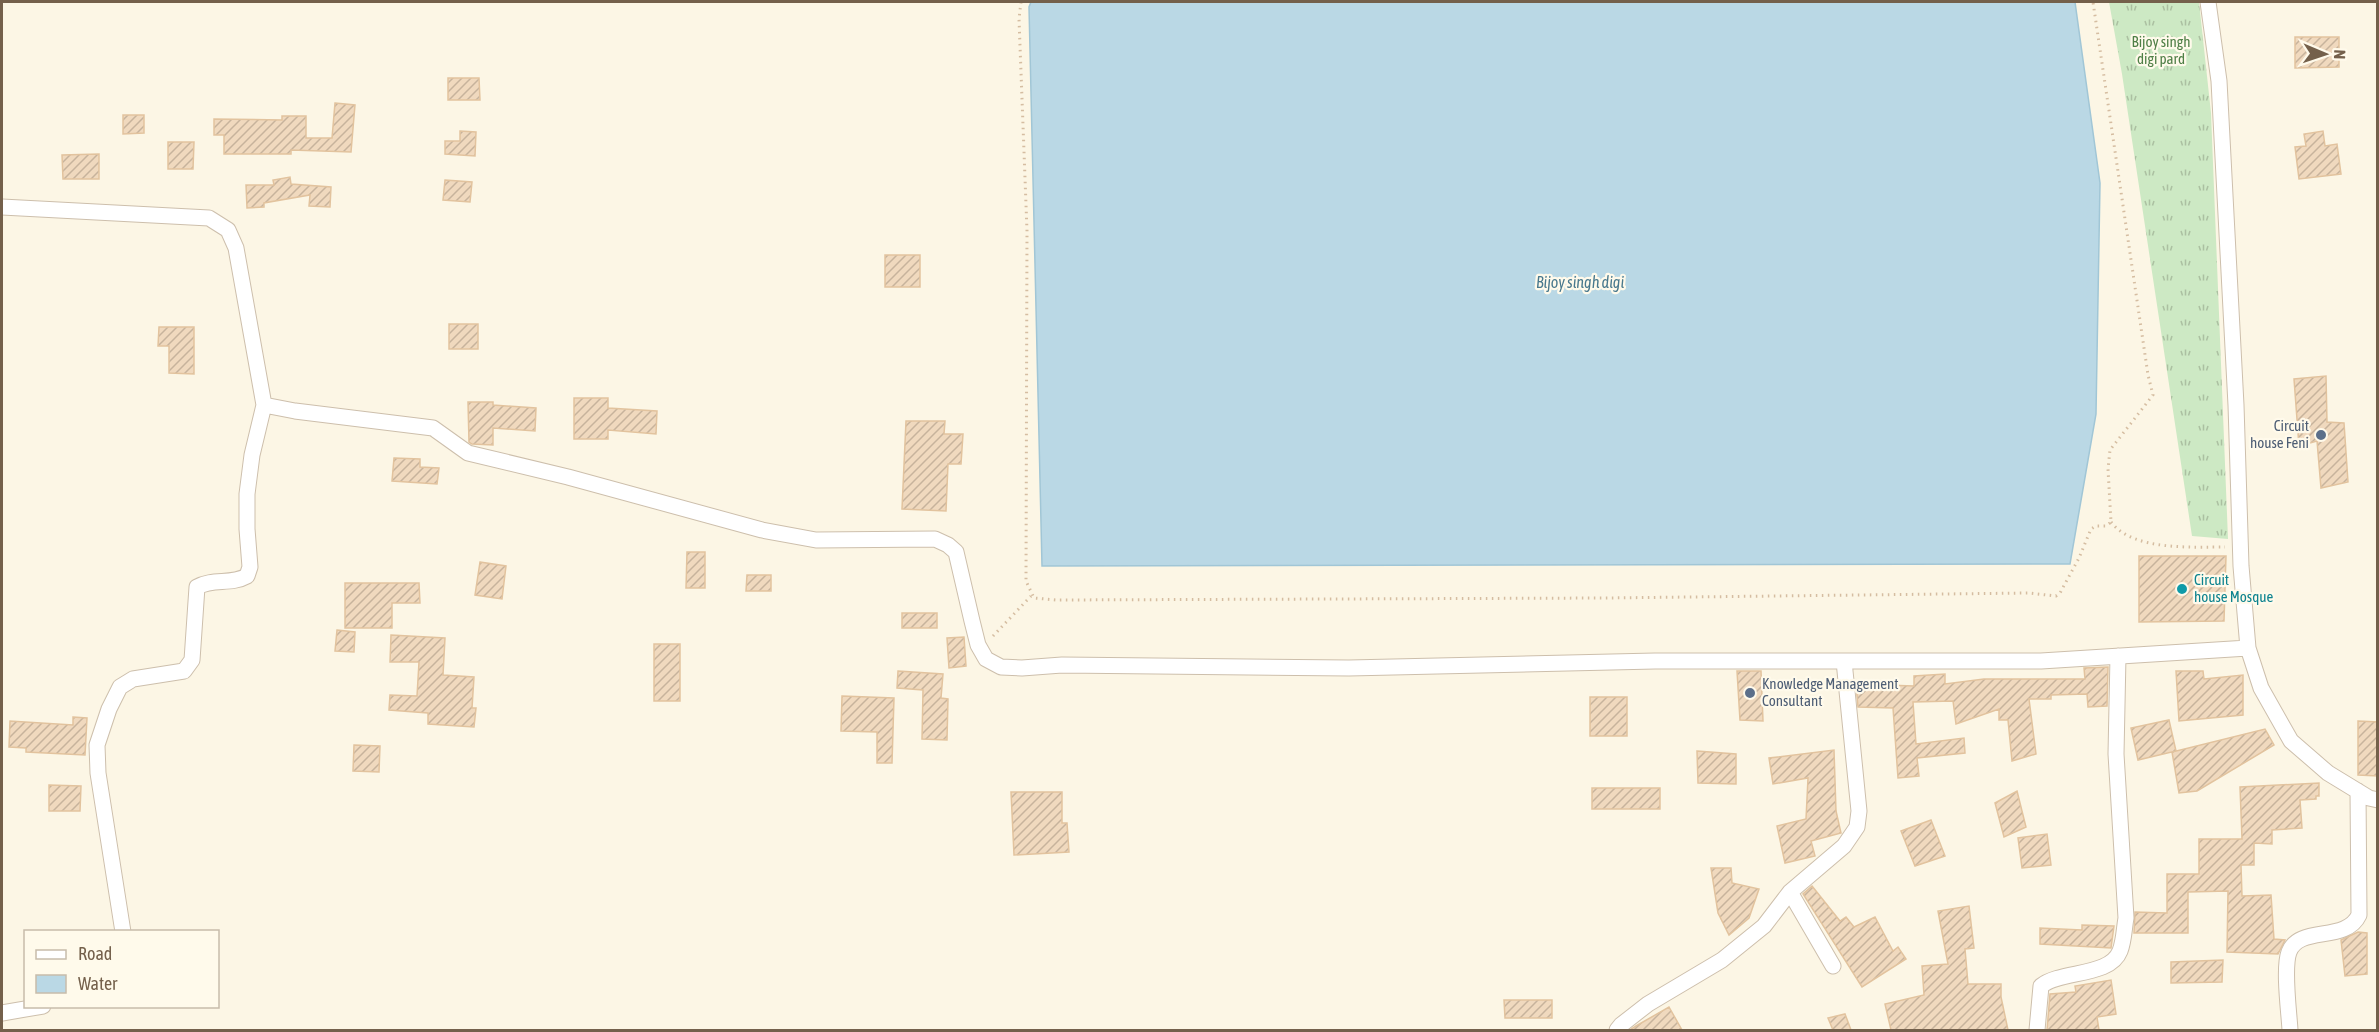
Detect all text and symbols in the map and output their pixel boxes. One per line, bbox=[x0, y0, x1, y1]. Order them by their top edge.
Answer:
north arrow bbox=[2295, 24, 2355, 84]
park label: Bijoy singh digi pard bbox=[2132, 33, 2190, 67]
text: N bbox=[2331, 49, 2349, 60]
water label: Bijoy singh digi bbox=[1536, 273, 1624, 292]
place label: Circuit house Feni bbox=[2250, 417, 2309, 451]
marker: Circuit house Feni bbox=[2314, 428, 2328, 442]
place label: Circuit house Mosque bbox=[2194, 571, 2273, 605]
marker: Circuit house Mosque bbox=[2175, 582, 2189, 596]
place label: Knowledge Management Consultant bbox=[1762, 675, 1899, 709]
marker: Knowledge Management Consultant bbox=[1743, 686, 1757, 700]
legend bbox=[24, 930, 219, 1008]
text: Road bbox=[78, 943, 112, 964]
text: Water bbox=[78, 973, 118, 994]

